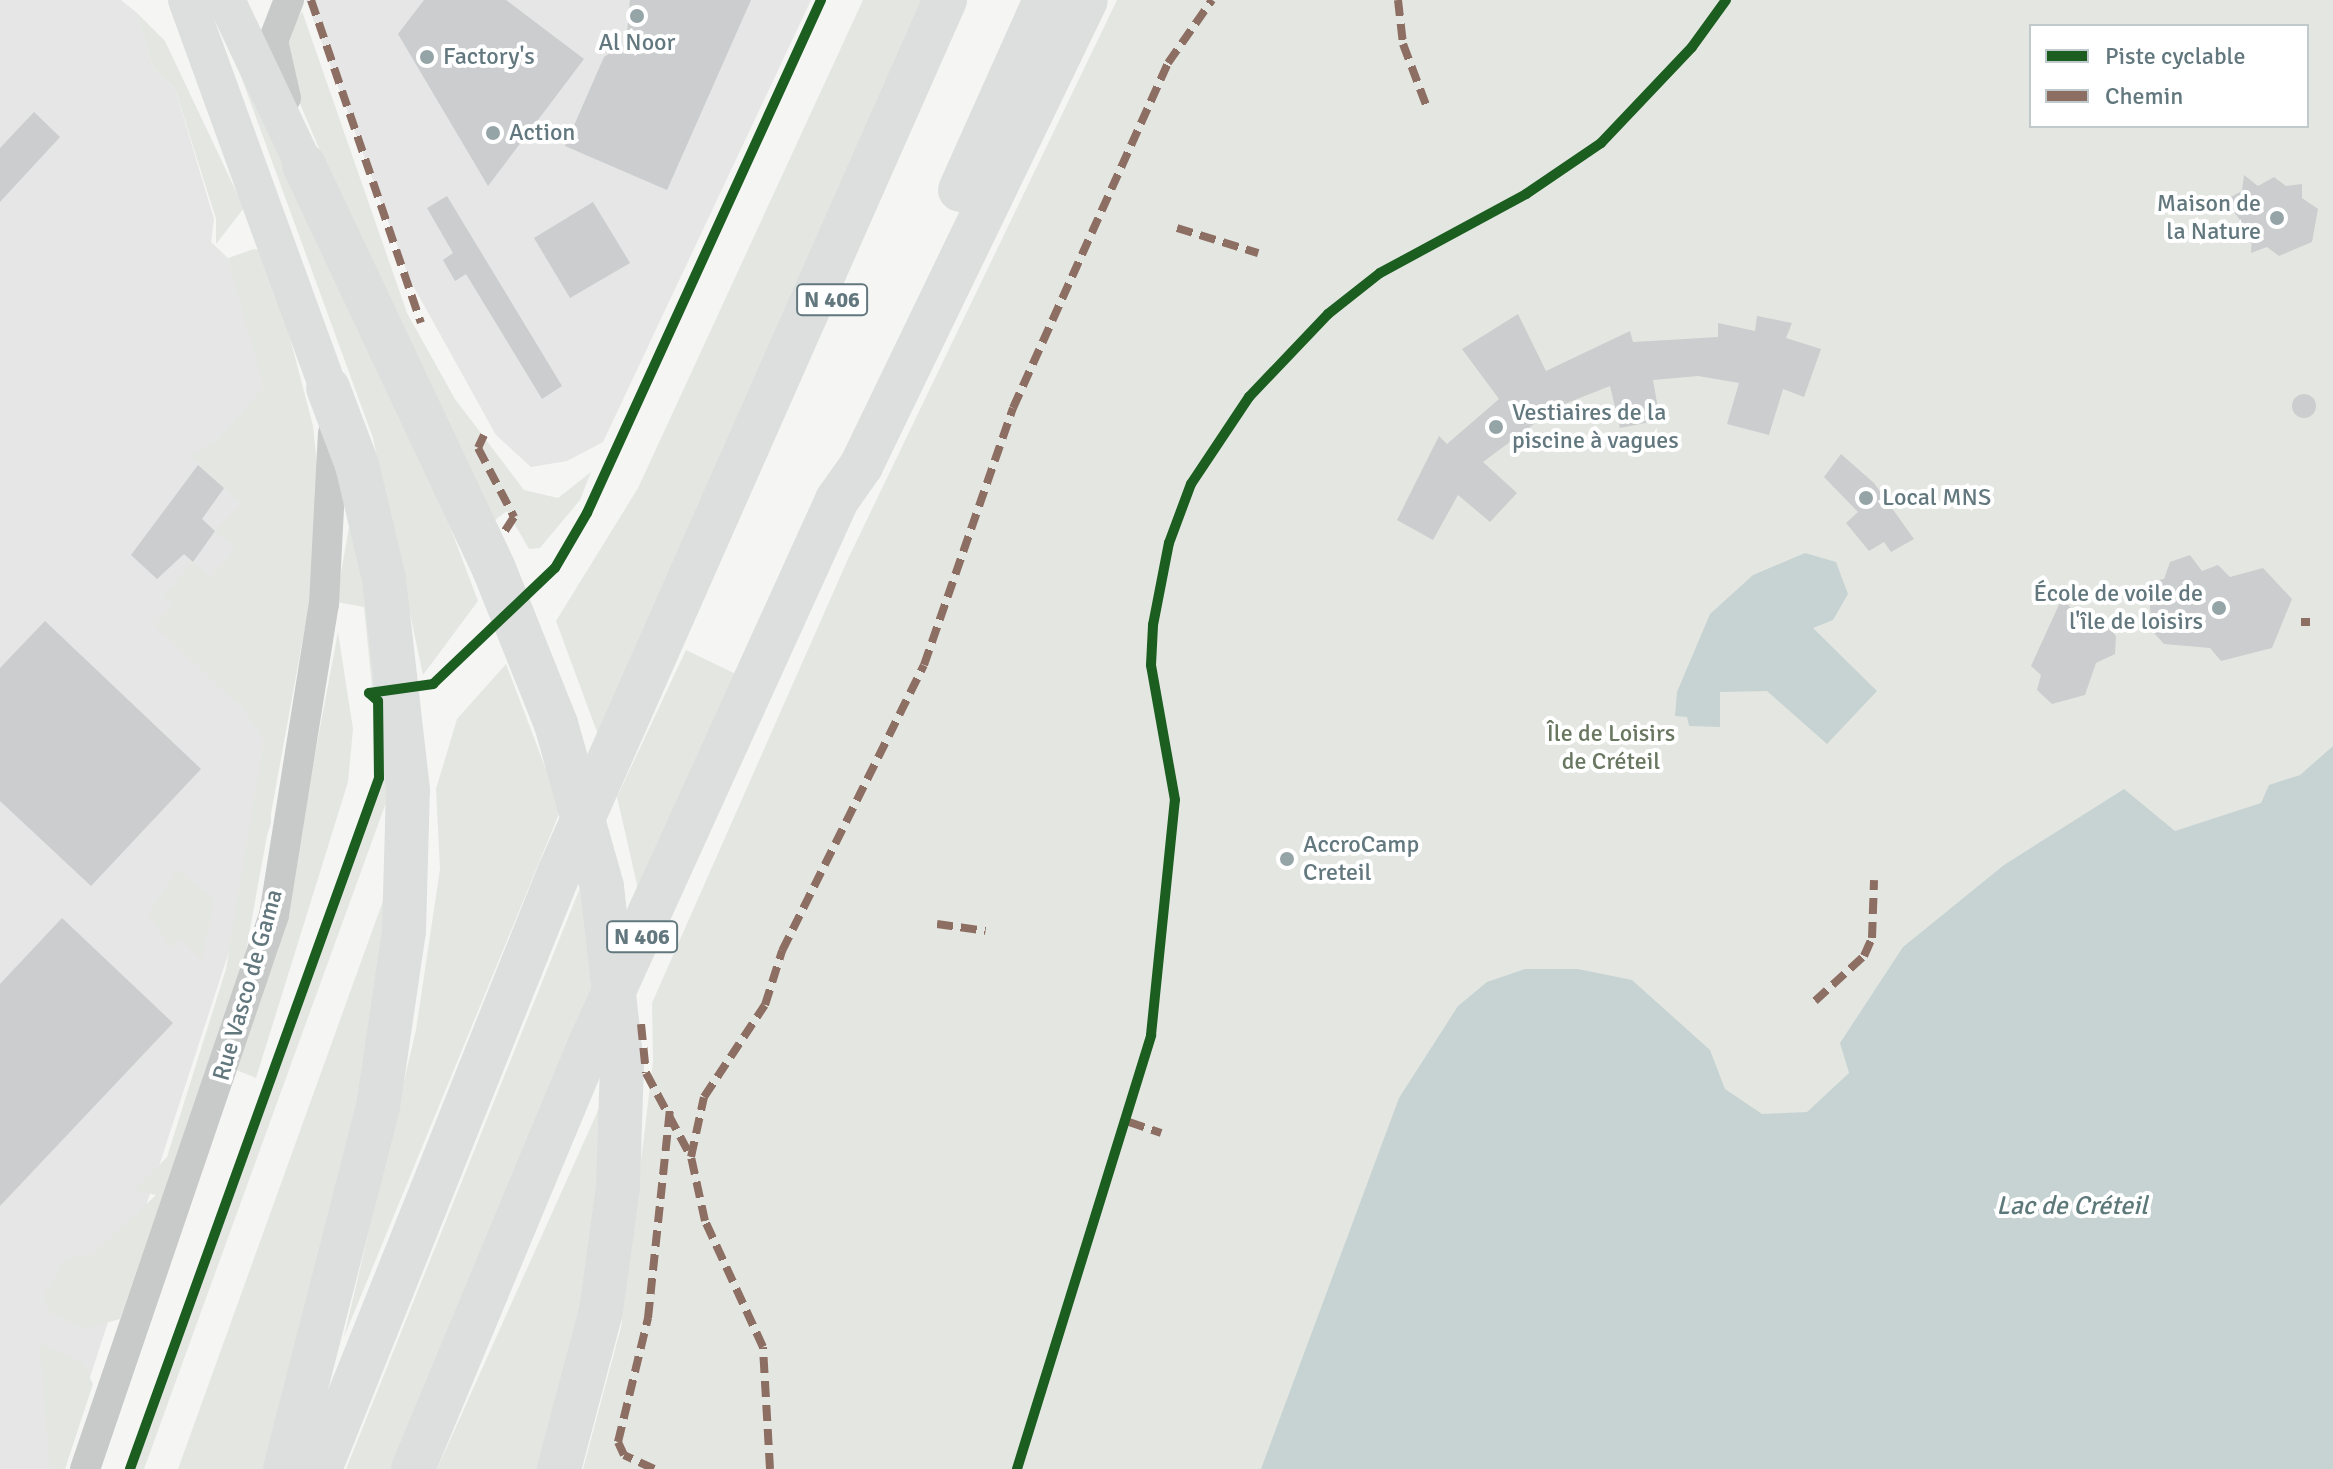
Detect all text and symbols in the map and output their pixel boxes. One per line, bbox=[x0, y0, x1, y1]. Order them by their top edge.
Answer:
marker: Al Noor bbox=[628, 7, 646, 25]
legend bbox=[2029, 24, 2309, 128]
place label: Al Noor bbox=[599, 29, 675, 57]
text: Piste cyclable bbox=[2105, 41, 2245, 71]
place label: Factory's bbox=[443, 43, 535, 71]
marker: Factory's bbox=[418, 48, 436, 66]
text: Chemin bbox=[2105, 81, 2183, 111]
place label: Action bbox=[509, 119, 575, 147]
marker: Action bbox=[484, 124, 502, 142]
place label: Maison de la Nature bbox=[2157, 190, 2261, 246]
marker: Maison de la Nature bbox=[2268, 209, 2286, 227]
road number: N 406 bbox=[796, 282, 868, 318]
place label: Vestiaires de la piscine à vagues bbox=[1512, 399, 1679, 455]
marker: Vestiaires de la piscine à vagues bbox=[1487, 418, 1505, 436]
place label: Local MNS bbox=[1882, 484, 1991, 512]
marker: Local MNS bbox=[1857, 489, 1875, 507]
place label: École de voile de l'île de loisirs bbox=[2034, 580, 2203, 636]
marker: École de voile de l'île de loisirs bbox=[2210, 599, 2228, 617]
park label: Île de Loisirs de Créteil bbox=[1547, 720, 1675, 776]
place label: AccroCamp Creteil bbox=[1303, 831, 1419, 887]
marker: AccroCamp Creteil bbox=[1278, 850, 1296, 868]
street label: Rue Vasco de Gama bbox=[207, 886, 289, 1084]
road number: N 406 bbox=[606, 919, 678, 955]
water label: Lac de Créteil bbox=[1996, 1191, 2148, 1223]

